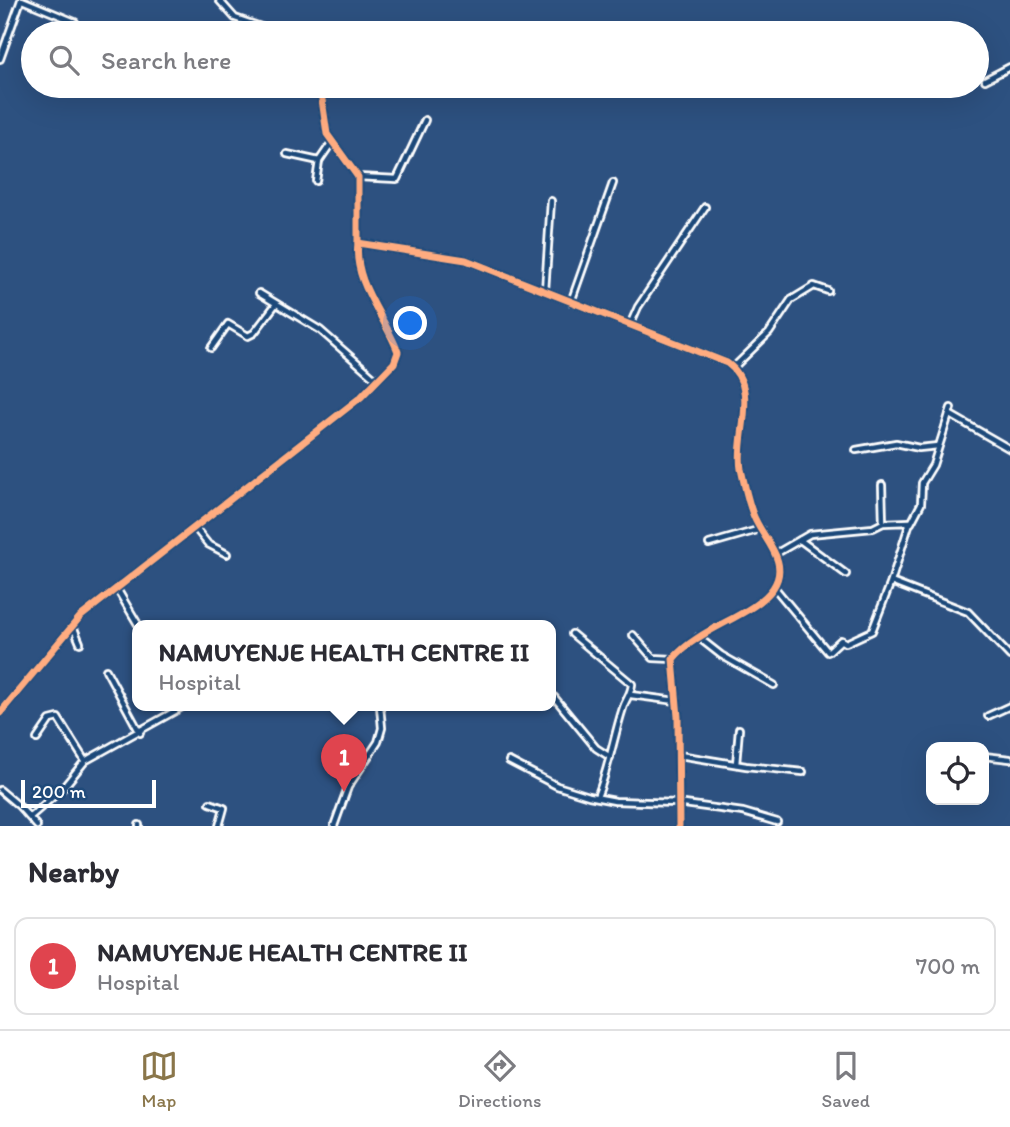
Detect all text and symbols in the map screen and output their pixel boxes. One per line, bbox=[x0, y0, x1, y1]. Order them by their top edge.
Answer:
search box bbox=[21, 21, 989, 98]
icon: search bbox=[45, 41, 83, 79]
text: Search here bbox=[101, 44, 231, 76]
your location bbox=[393, 306, 427, 340]
popup bbox=[132, 620, 556, 711]
text: NAMUYENJE HEALTH CENTRE II bbox=[159, 636, 529, 668]
text: Hospital bbox=[159, 668, 241, 696]
pin: 1 bbox=[321, 734, 367, 792]
map controls bbox=[926, 742, 989, 805]
button: locate bbox=[926, 742, 989, 805]
scale bar bbox=[21, 777, 156, 809]
text: 200 m bbox=[32, 780, 86, 803]
text: Nearby bbox=[28, 853, 119, 890]
text: NAMUYENJE HEALTH CENTRE II bbox=[97, 936, 468, 968]
text: 1 bbox=[48, 952, 58, 980]
text: 700 m bbox=[916, 952, 980, 980]
text: Hospital bbox=[97, 968, 179, 996]
tab: Map bbox=[140, 1047, 178, 1112]
tab: Directions bbox=[458, 1047, 542, 1112]
tab: Saved bbox=[822, 1047, 870, 1112]

